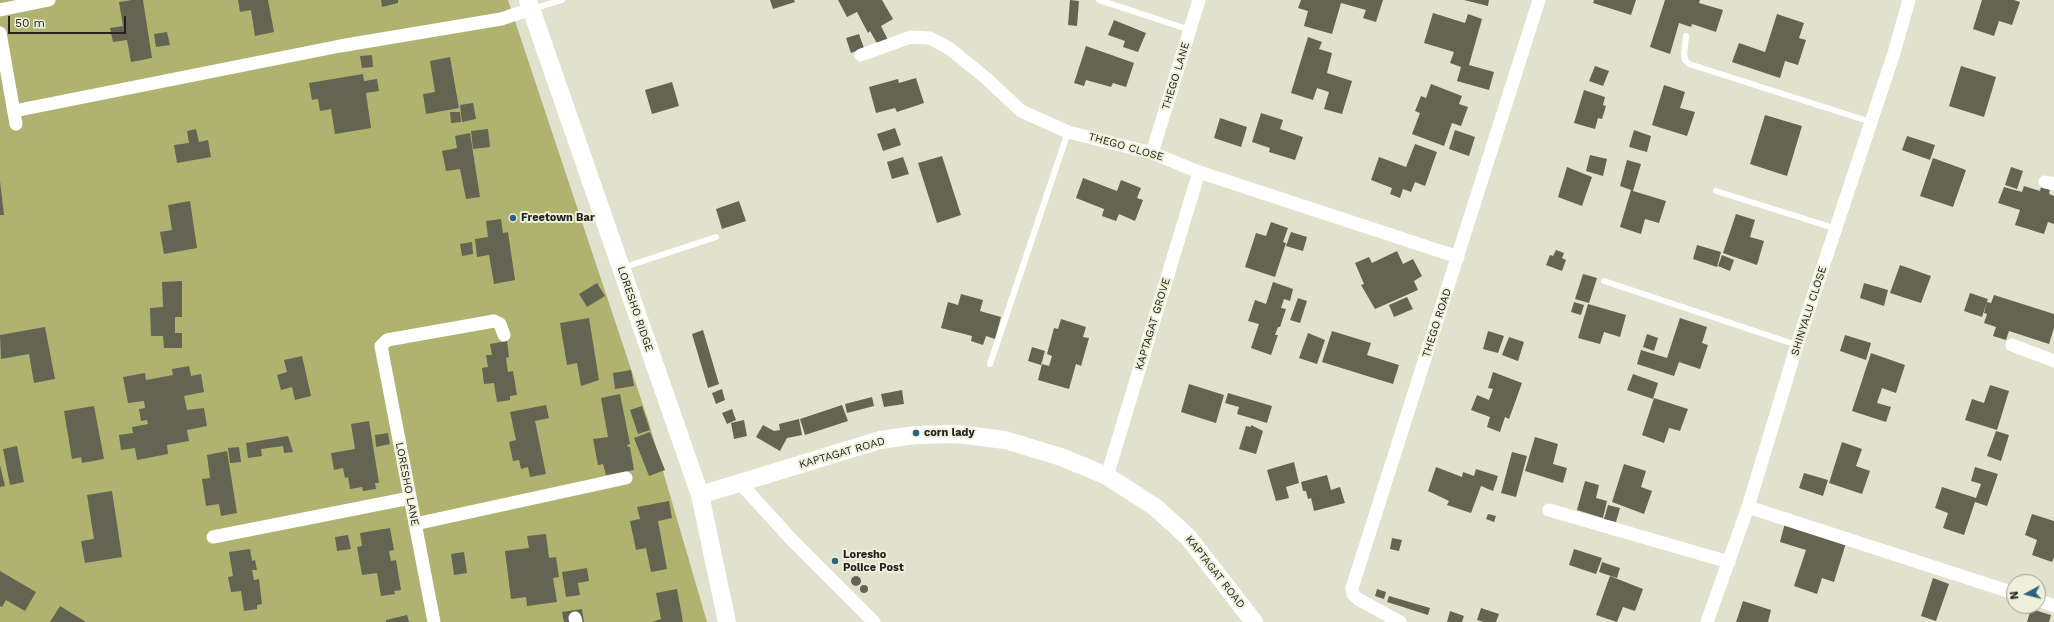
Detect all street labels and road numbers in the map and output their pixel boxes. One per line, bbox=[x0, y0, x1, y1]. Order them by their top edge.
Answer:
street label: THEGO LANE bbox=[1159, 40, 1193, 112]
street label: THEGO CLOSE bbox=[1087, 130, 1165, 164]
street label: LORESHO RIDGE bbox=[614, 265, 656, 353]
street label: SHINYALU CLOSE bbox=[1788, 265, 1830, 357]
street label: KAPTAGAT GROVE bbox=[1133, 276, 1173, 372]
street label: THEGO ROAD bbox=[1420, 287, 1454, 359]
street label: KAPTAGAT ROAD bbox=[797, 434, 887, 472]
street label: LORESHO LANE bbox=[392, 441, 422, 527]
street label: KAPTAGAT ROAD bbox=[1182, 533, 1248, 611]

